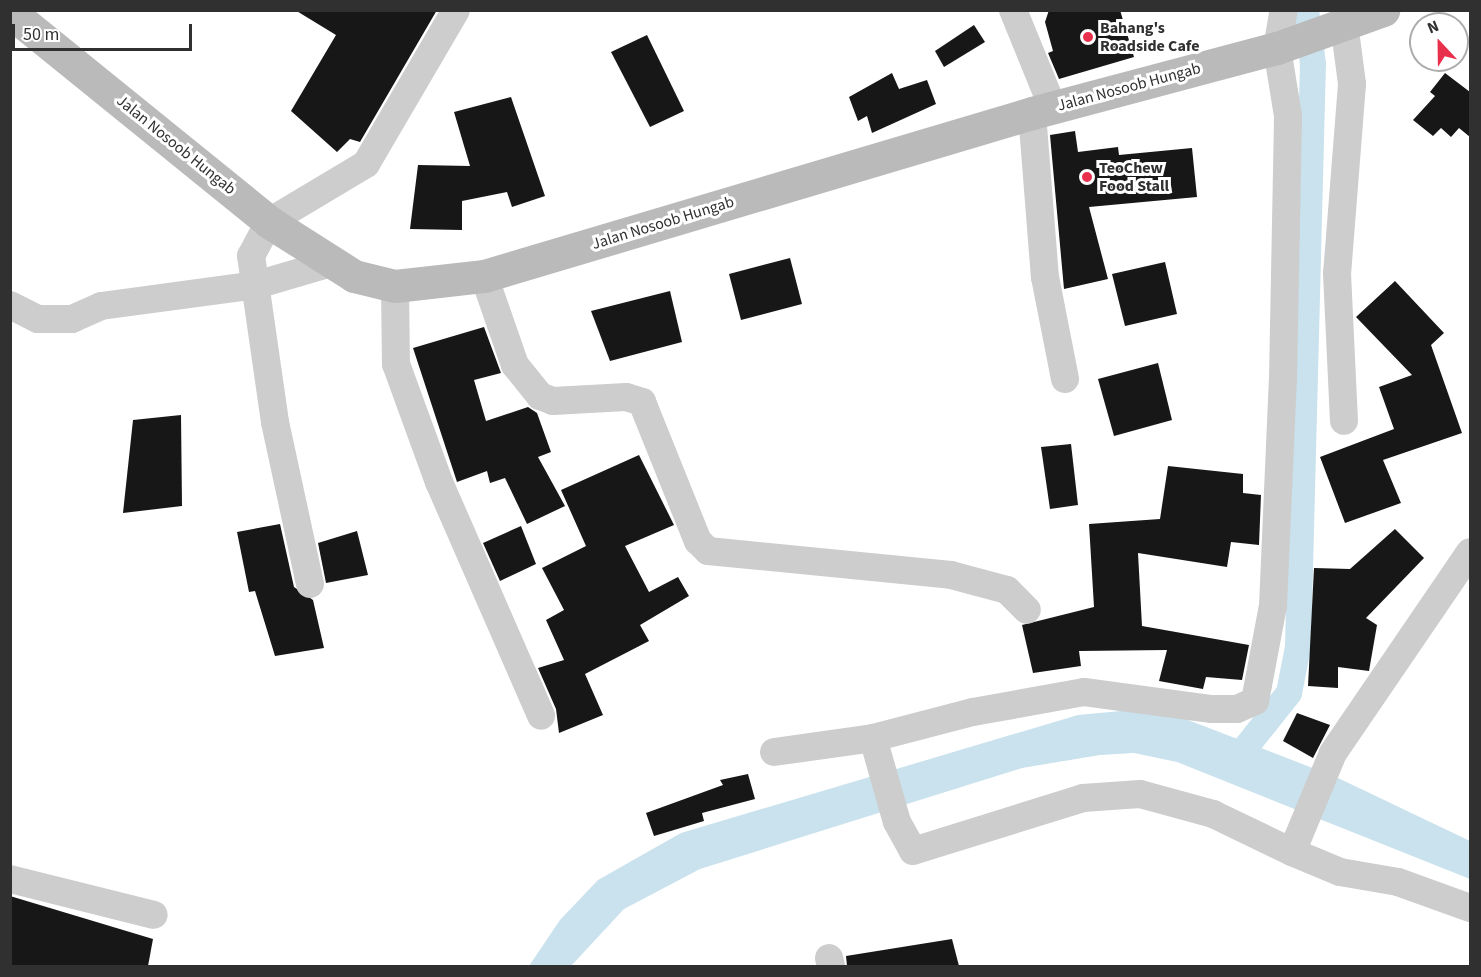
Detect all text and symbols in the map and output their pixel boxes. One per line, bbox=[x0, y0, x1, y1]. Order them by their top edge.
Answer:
scale bar bbox=[15, 12, 195, 50]
north arrow bbox=[1409, 12, 1469, 72]
text: N bbox=[1424, 15, 1442, 39]
place label: Bahang's Roadside Cafe bbox=[1100, 18, 1199, 56]
text: 50 m bbox=[23, 22, 59, 47]
marker: Bahang's Roadside Cafe bbox=[1081, 30, 1095, 44]
street label: Jalan Nosoob Hungab bbox=[1055, 59, 1203, 115]
street label: Jalan Nosoob Hungab bbox=[113, 91, 239, 199]
place label: TeoChew Food Stall bbox=[1099, 158, 1169, 196]
marker: TeoChew Food Stall bbox=[1080, 170, 1094, 184]
street label: Jalan Nosoob Hungab bbox=[590, 192, 736, 254]

